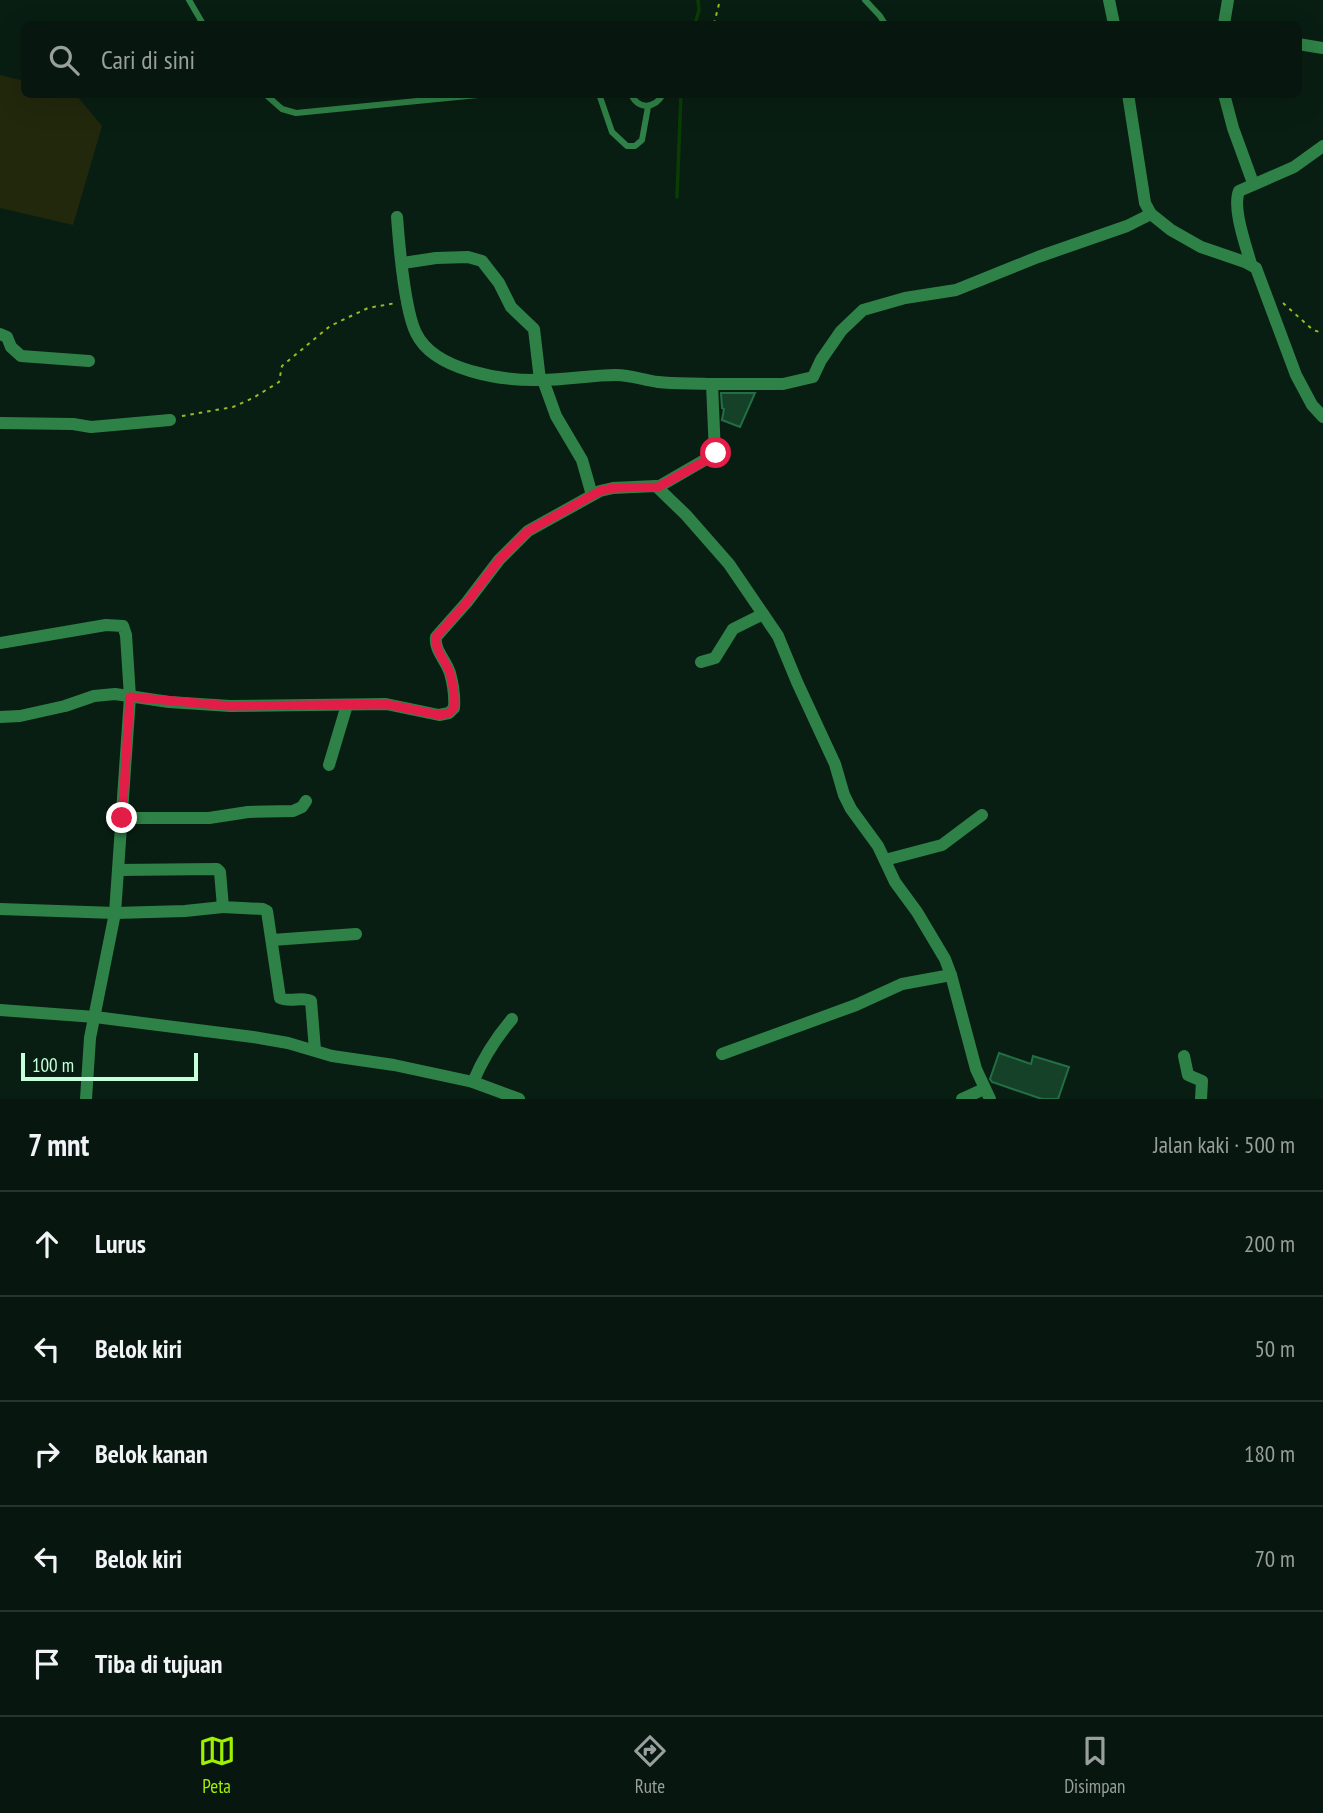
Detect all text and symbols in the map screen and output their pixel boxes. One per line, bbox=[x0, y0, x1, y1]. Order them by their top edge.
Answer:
search box bbox=[21, 21, 1302, 98]
icon: search bbox=[45, 41, 83, 79]
text: Cari di sini bbox=[101, 43, 195, 76]
route start bbox=[700, 437, 731, 468]
route end bbox=[106, 802, 137, 833]
scale bar bbox=[21, 1050, 198, 1082]
text: 100 m bbox=[32, 1053, 74, 1077]
text: 7 mnt bbox=[28, 1125, 89, 1164]
text: Jalan kaki · 500 m bbox=[1153, 1130, 1295, 1159]
icon: ahead bbox=[28, 1225, 66, 1263]
text: Lurus bbox=[95, 1227, 146, 1260]
text: 200 m bbox=[1244, 1229, 1295, 1258]
icon: left bbox=[28, 1330, 66, 1368]
text: Belok kiri bbox=[95, 1332, 182, 1365]
text: 50 m bbox=[1254, 1334, 1295, 1363]
icon: right bbox=[28, 1435, 66, 1473]
text: Belok kanan bbox=[95, 1437, 208, 1470]
text: 180 m bbox=[1244, 1439, 1295, 1468]
icon: left bbox=[28, 1540, 66, 1578]
text: Belok kiri bbox=[95, 1542, 182, 1575]
text: 70 m bbox=[1254, 1544, 1295, 1573]
icon: arrive bbox=[28, 1645, 66, 1683]
text: Tiba di tujuan bbox=[95, 1647, 223, 1680]
tab: Peta bbox=[198, 1732, 236, 1798]
tab: Rute bbox=[631, 1732, 669, 1798]
tab: Disimpan bbox=[1064, 1732, 1125, 1798]

